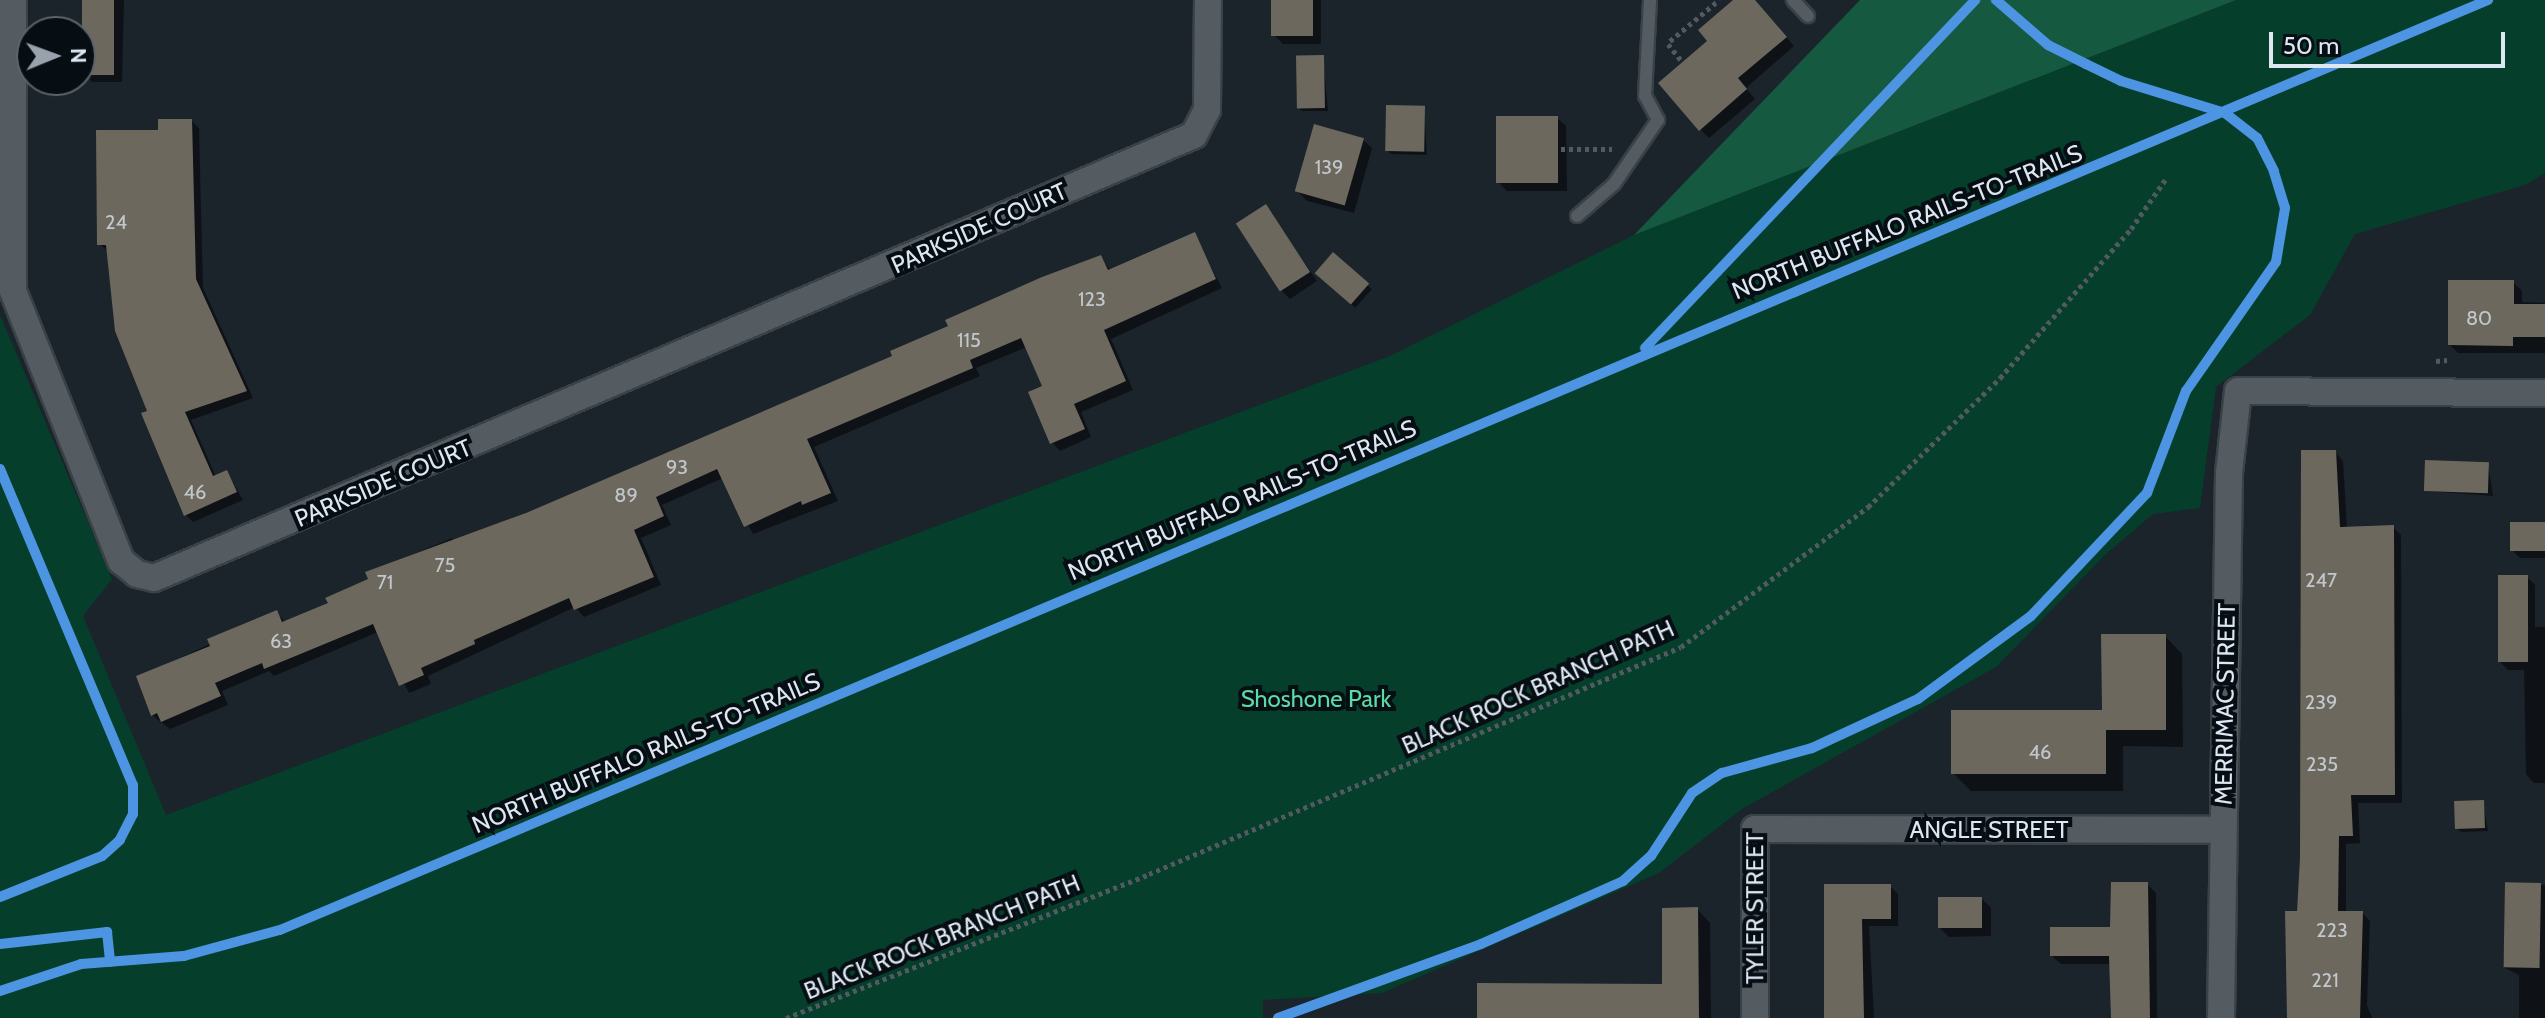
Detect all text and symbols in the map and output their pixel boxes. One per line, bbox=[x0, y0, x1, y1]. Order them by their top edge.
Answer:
north arrow bbox=[16, 16, 96, 96]
scale bar bbox=[2273, 16, 2509, 66]
text: 50 m bbox=[2283, 31, 2339, 60]
text: N bbox=[65, 48, 92, 64]
street label: NORTH BUFFALO RAILS-TO-TRAILS bbox=[1728, 138, 2086, 306]
house number: 139 bbox=[1315, 155, 1343, 179]
street label: PARKSIDE COURT bbox=[887, 176, 1071, 280]
house number: 24 bbox=[105, 210, 127, 234]
house number: 123 bbox=[1078, 287, 1106, 311]
house number: 80 bbox=[2466, 306, 2492, 330]
house number: 115 bbox=[957, 328, 981, 352]
street label: NORTH BUFFALO RAILS-TO-TRAILS bbox=[1064, 413, 1420, 587]
street label: PARKSIDE COURT bbox=[290, 433, 476, 533]
house number: 93 bbox=[666, 455, 688, 479]
house number: 46 bbox=[184, 480, 206, 504]
house number: 89 bbox=[614, 483, 638, 507]
house number: 75 bbox=[435, 553, 455, 577]
house number: 247 bbox=[2305, 568, 2337, 592]
house number: 71 bbox=[377, 570, 393, 594]
street label: MERRIMAC STREET bbox=[2209, 603, 2241, 805]
street label: BLACK ROCK BRANCH PATH bbox=[1397, 614, 1679, 760]
house number: 63 bbox=[270, 629, 292, 653]
street label: NORTH BUFFALO RAILS-TO-TRAILS bbox=[468, 666, 824, 840]
park label: Shoshone Park bbox=[1241, 685, 1391, 713]
house number: 239 bbox=[2305, 690, 2337, 714]
house number: 46 bbox=[2029, 740, 2051, 764]
house number: 235 bbox=[2306, 752, 2338, 776]
street label: ANGLE STREET bbox=[1909, 816, 2069, 844]
street label: TYLER STREET bbox=[1741, 832, 1769, 984]
street label: BLACK ROCK BRANCH PATH bbox=[800, 868, 1084, 1006]
house number: 223 bbox=[2316, 918, 2348, 942]
house number: 221 bbox=[2311, 968, 2339, 992]

